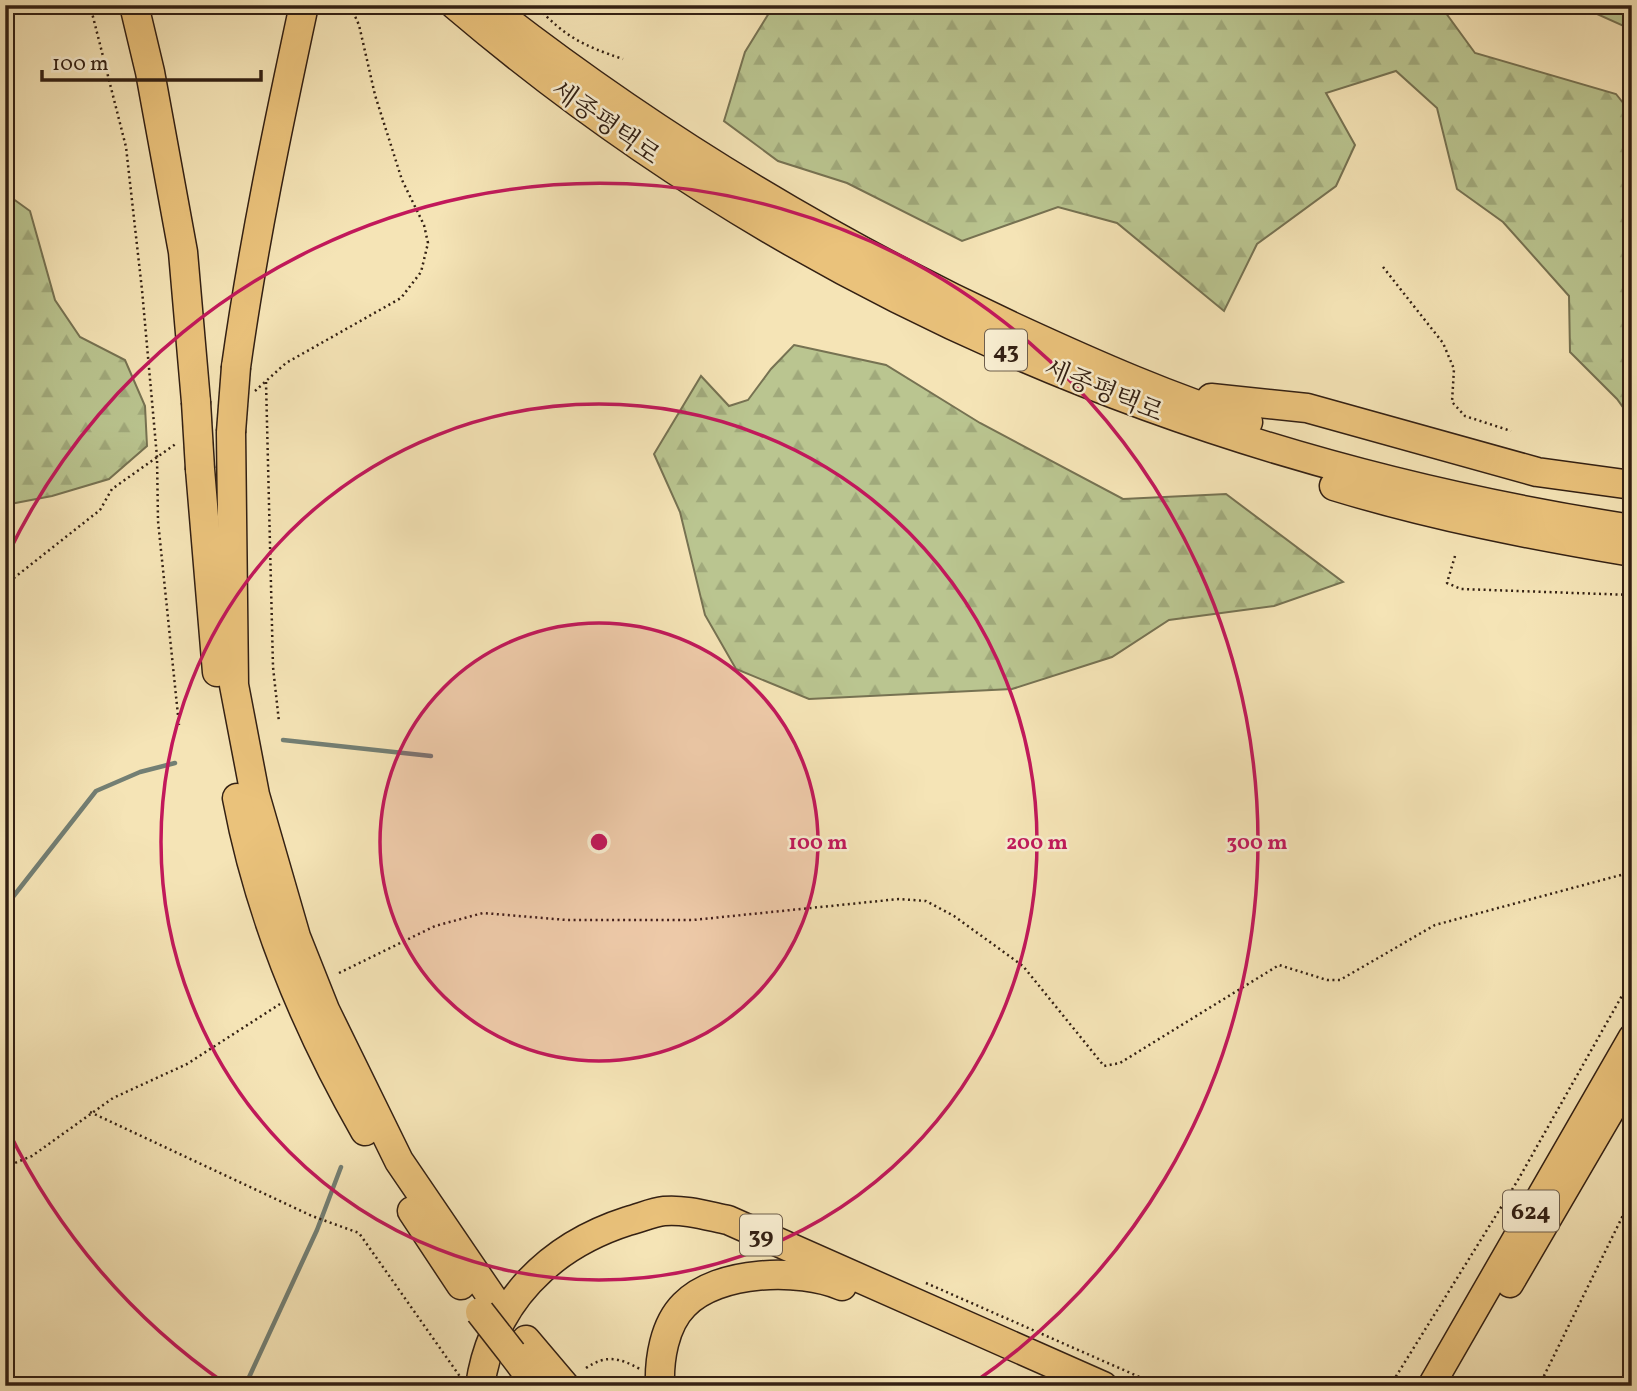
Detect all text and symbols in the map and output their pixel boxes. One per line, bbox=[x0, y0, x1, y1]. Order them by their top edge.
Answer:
scale bar bbox=[42, 38, 261, 82]
text: 100 m bbox=[52, 50, 109, 79]
street label: 세종평택로 bbox=[543, 73, 667, 174]
road number: 43 bbox=[985, 330, 1027, 370]
street label: 세종평택로 bbox=[1038, 352, 1168, 432]
text: 100 m bbox=[788, 829, 848, 858]
text: 200 m bbox=[1006, 829, 1068, 858]
text: 300 m bbox=[1227, 829, 1287, 858]
centre of rings bbox=[587, 830, 611, 854]
road number: 624 bbox=[1503, 1190, 1559, 1232]
road number: 39 bbox=[740, 1214, 782, 1255]

